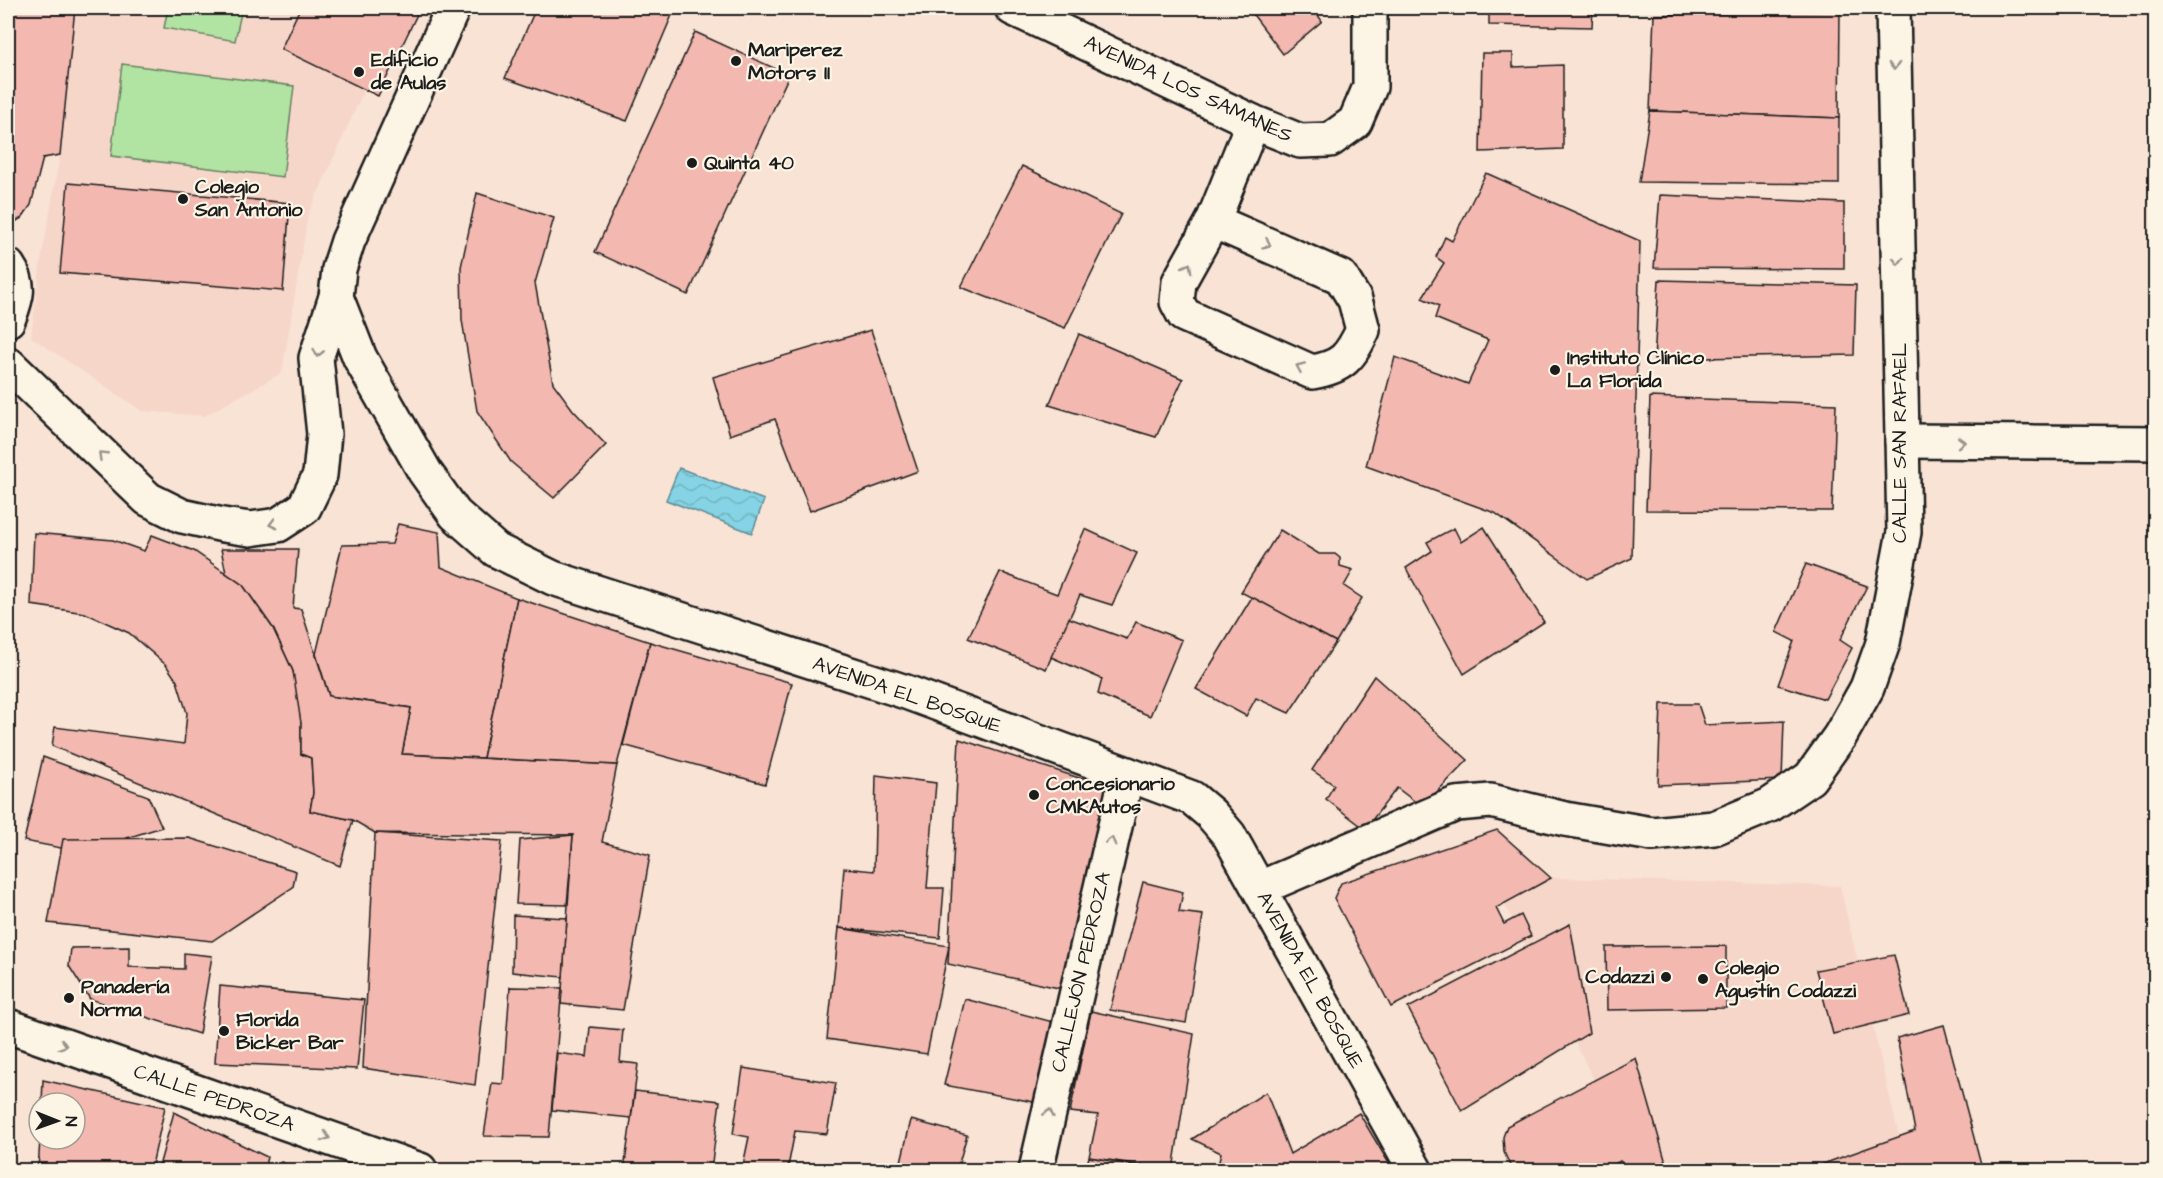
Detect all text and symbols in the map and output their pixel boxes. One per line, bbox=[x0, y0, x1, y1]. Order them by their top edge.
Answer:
street label: AVENIDA LOS SAMANES bbox=[1079, 28, 1297, 150]
place label: Mariperez Motors II bbox=[748, 36, 844, 87]
place label: Edificio de Aulas bbox=[370, 46, 446, 97]
marker: Mariperez Motors II bbox=[729, 54, 743, 68]
one-way arrow bbox=[1888, 61, 1900, 70]
marker: Edificio de Aulas bbox=[352, 65, 366, 79]
place label: Quinta 40 bbox=[704, 149, 794, 177]
marker: Quinta 40 bbox=[685, 156, 699, 170]
place label: Colegio San Antonio bbox=[194, 173, 303, 224]
marker: Colegio San Antonio bbox=[176, 192, 190, 206]
one-way arrow bbox=[1260, 237, 1271, 249]
one-way arrow bbox=[1892, 256, 1905, 265]
one-way arrow bbox=[1180, 262, 1192, 273]
street label: CALLE SAN RAFAEL bbox=[1886, 343, 1914, 543]
place label: Instituto Clínico La Florida bbox=[1567, 344, 1705, 395]
one-way arrow bbox=[313, 348, 326, 358]
one-way arrow bbox=[1295, 362, 1306, 374]
marker: Instituto Clínico La Florida bbox=[1548, 363, 1562, 377]
one-way arrow bbox=[1956, 436, 1965, 448]
one-way arrow bbox=[99, 451, 109, 462]
one-way arrow bbox=[269, 517, 279, 530]
street label: AVENIDA EL BOSQUE bbox=[809, 650, 1005, 741]
place label: Concesionario CMKAutos bbox=[1046, 770, 1175, 821]
marker: Concesionario CMKAutos bbox=[1027, 788, 1041, 802]
one-way arrow bbox=[1103, 837, 1116, 847]
street label: CALLEJÓN PEDROZA bbox=[1044, 869, 1118, 1075]
street label: AVENIDA EL BOSQUE bbox=[1250, 887, 1370, 1074]
place label: Colegio Agustín Codazzi bbox=[1715, 954, 1857, 1006]
place label: Codazzi bbox=[1585, 963, 1655, 991]
marker: Codazzi bbox=[1659, 970, 1673, 984]
marker: Colegio Agustín Codazzi bbox=[1696, 972, 1710, 986]
place label: Panadería Norma bbox=[81, 973, 170, 1024]
marker: Panadería Norma bbox=[62, 991, 76, 1005]
place label: Florida Bicker Bar bbox=[236, 1006, 344, 1057]
marker: Florida Bicker Bar bbox=[217, 1024, 231, 1038]
one-way arrow bbox=[57, 1037, 68, 1050]
street label: CALLE PEDROZA bbox=[130, 1057, 298, 1139]
north arrow bbox=[27, 1091, 87, 1151]
one-way arrow bbox=[1041, 1109, 1054, 1119]
text: N bbox=[60, 1116, 82, 1126]
one-way arrow bbox=[320, 1130, 331, 1143]

